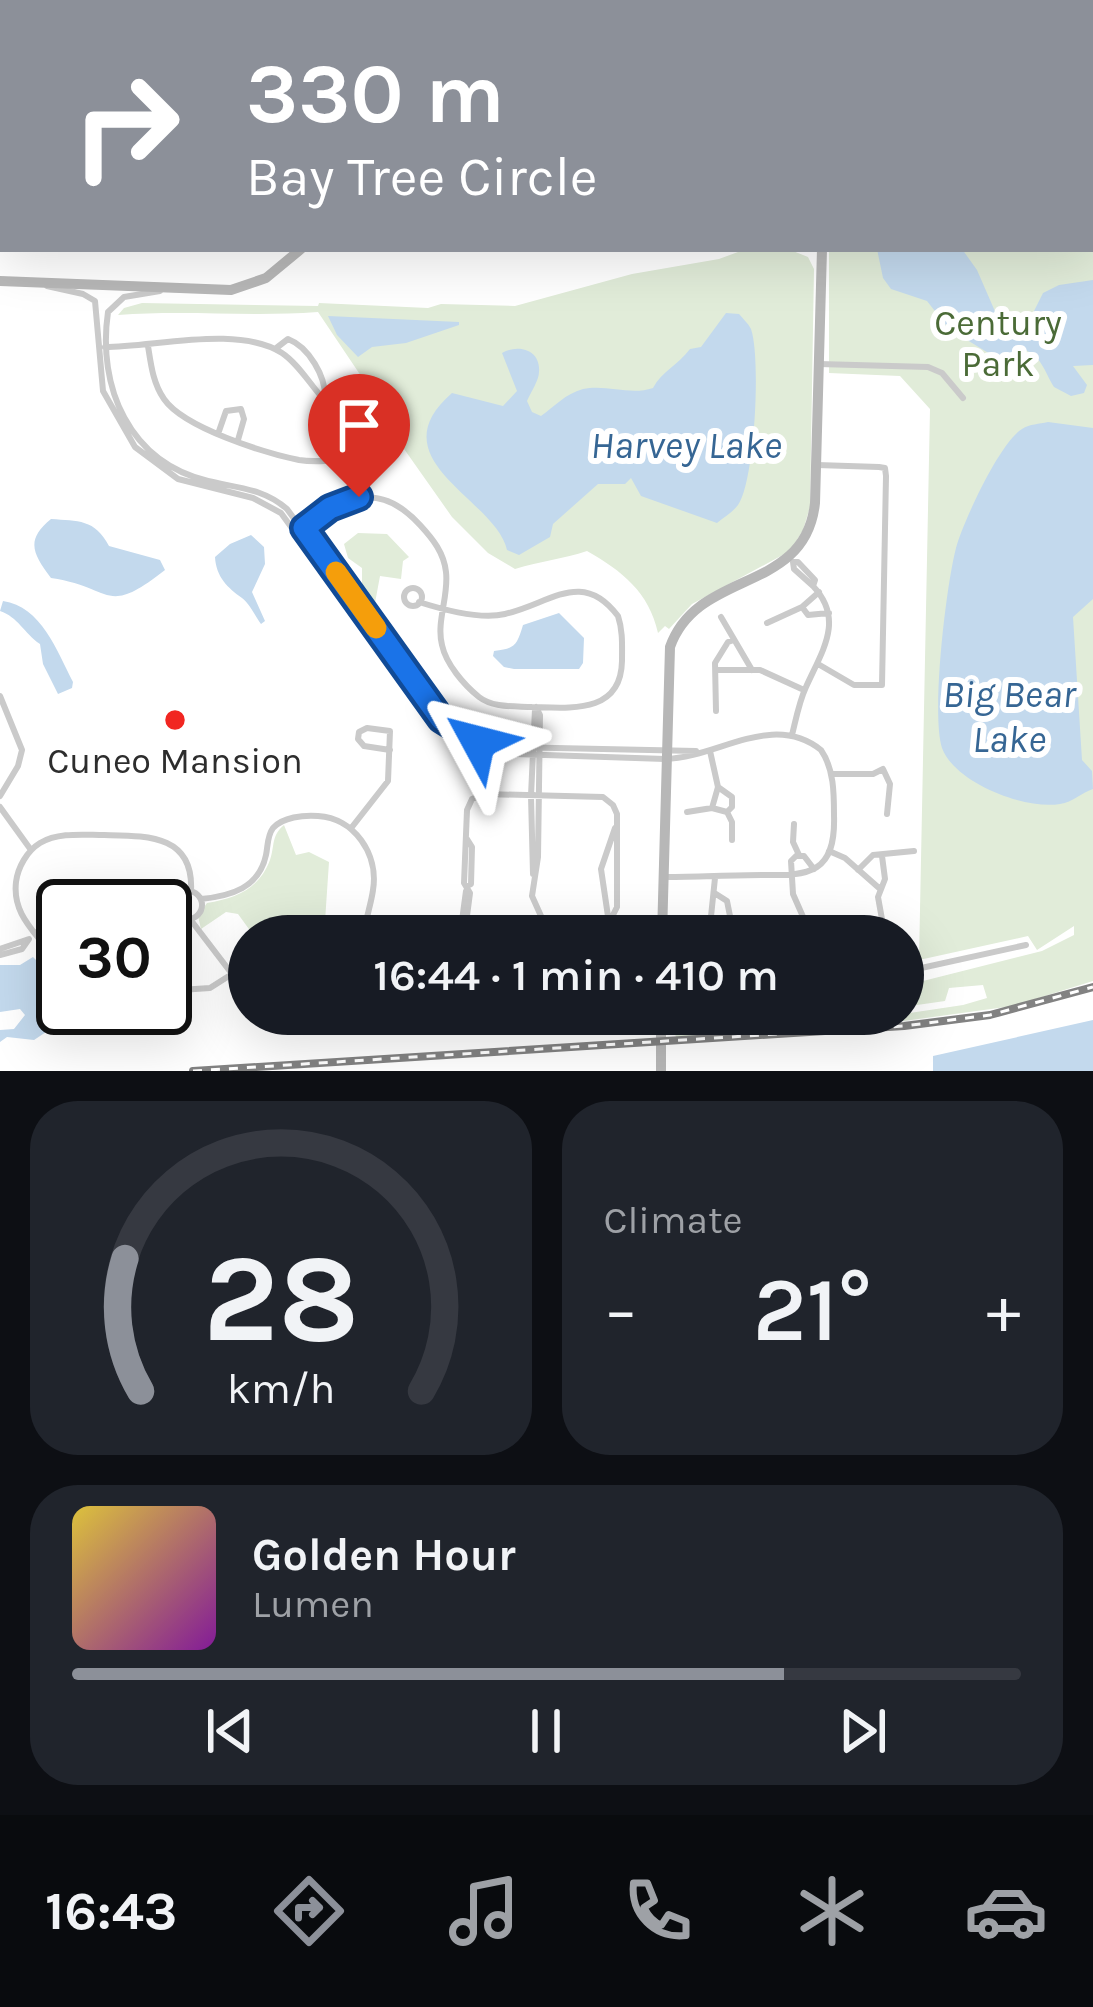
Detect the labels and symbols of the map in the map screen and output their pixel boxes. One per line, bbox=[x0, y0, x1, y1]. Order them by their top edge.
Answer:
park label: Century Park bbox=[934, 302, 1062, 385]
pin bbox=[308, 374, 410, 497]
water label: Harvey Lake bbox=[590, 422, 782, 468]
water label: Big Bear Lake bbox=[942, 671, 1077, 762]
position arrow bbox=[415, 679, 541, 805]
marker: Cuneo Mansion bbox=[162, 707, 188, 733]
place label: Cuneo Mansion bbox=[47, 740, 303, 782]
speed limit sign: 30 bbox=[36, 879, 192, 1035]

